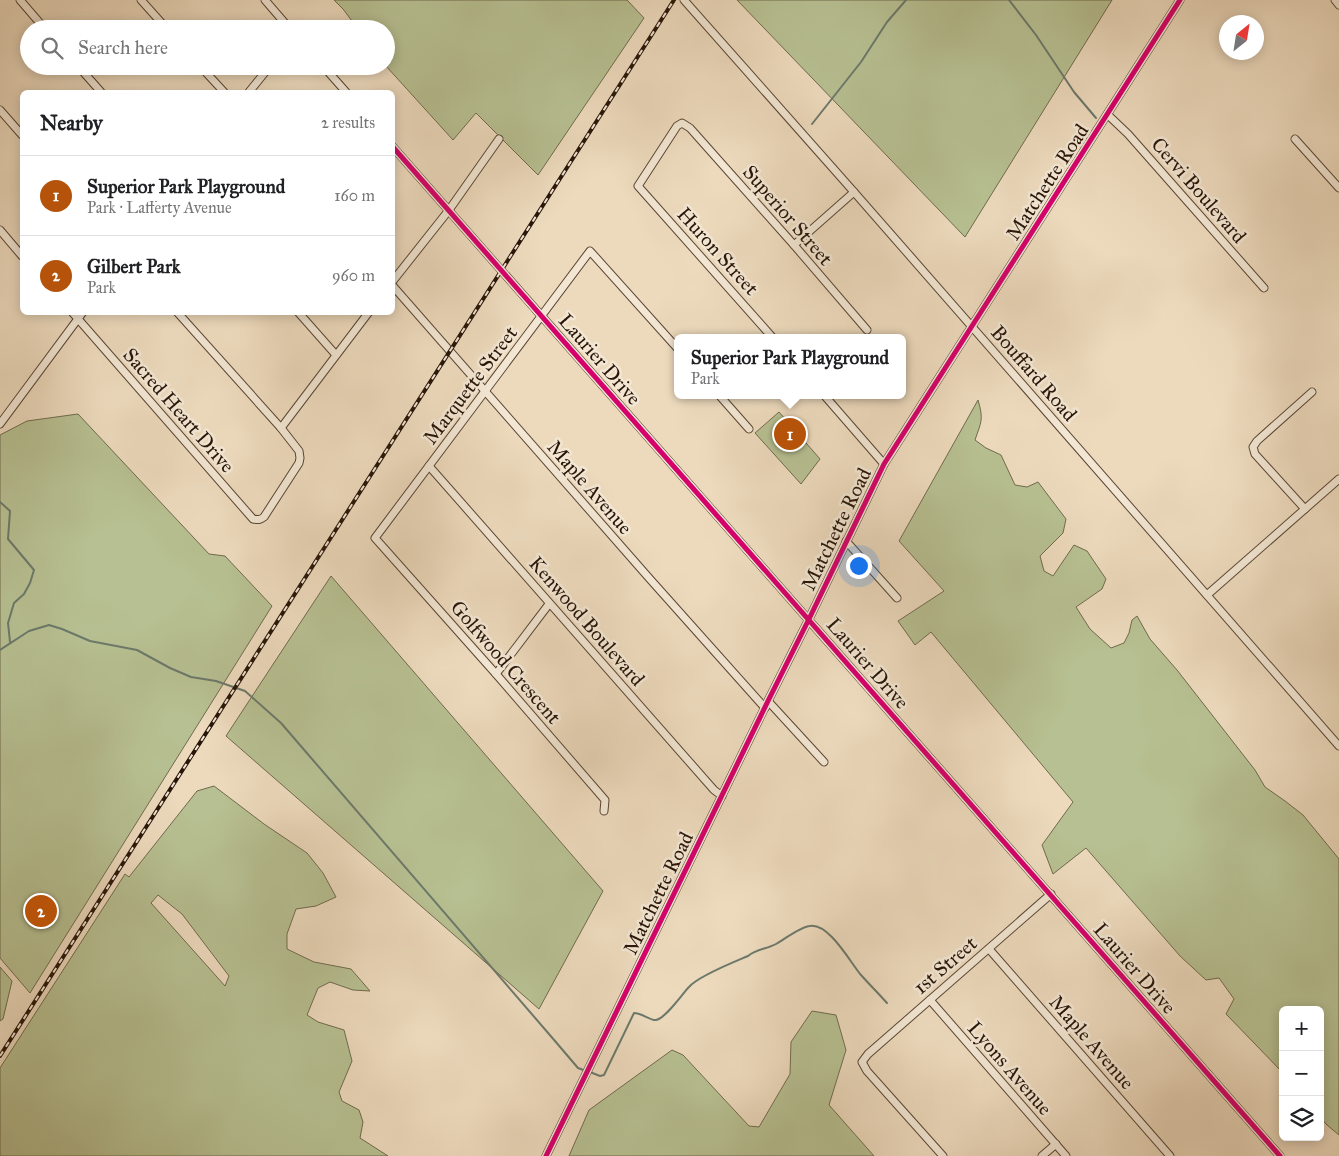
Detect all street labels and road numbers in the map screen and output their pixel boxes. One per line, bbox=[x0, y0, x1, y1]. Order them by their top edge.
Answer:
street label: Matchette Road bbox=[1001, 120, 1093, 244]
street label: Cervi Boulevard bbox=[1147, 132, 1251, 248]
street label: Superior Street bbox=[738, 160, 838, 270]
street label: Huron Street bbox=[672, 202, 764, 300]
street label: Laurier Drive bbox=[554, 308, 646, 410]
street label: Bouffard Road bbox=[986, 320, 1082, 426]
street label: Marquette Street bbox=[418, 321, 523, 449]
street label: Sacred Heart Drive bbox=[118, 343, 240, 477]
street label: Maple Avenue bbox=[543, 435, 637, 539]
street label: Matchette Road bbox=[796, 464, 876, 594]
street label: Kenwood Boulevard bbox=[524, 551, 650, 691]
street label: Golfwood Crescent bbox=[446, 595, 566, 729]
street label: Laurier Drive bbox=[822, 612, 914, 714]
street label: Matchette Road bbox=[618, 828, 698, 958]
street label: Laurier Drive bbox=[1089, 917, 1181, 1019]
street label: 1st Street bbox=[908, 931, 982, 999]
street label: Maple Avenue bbox=[1045, 990, 1139, 1094]
street label: Lyons Avenue bbox=[963, 1016, 1057, 1120]

